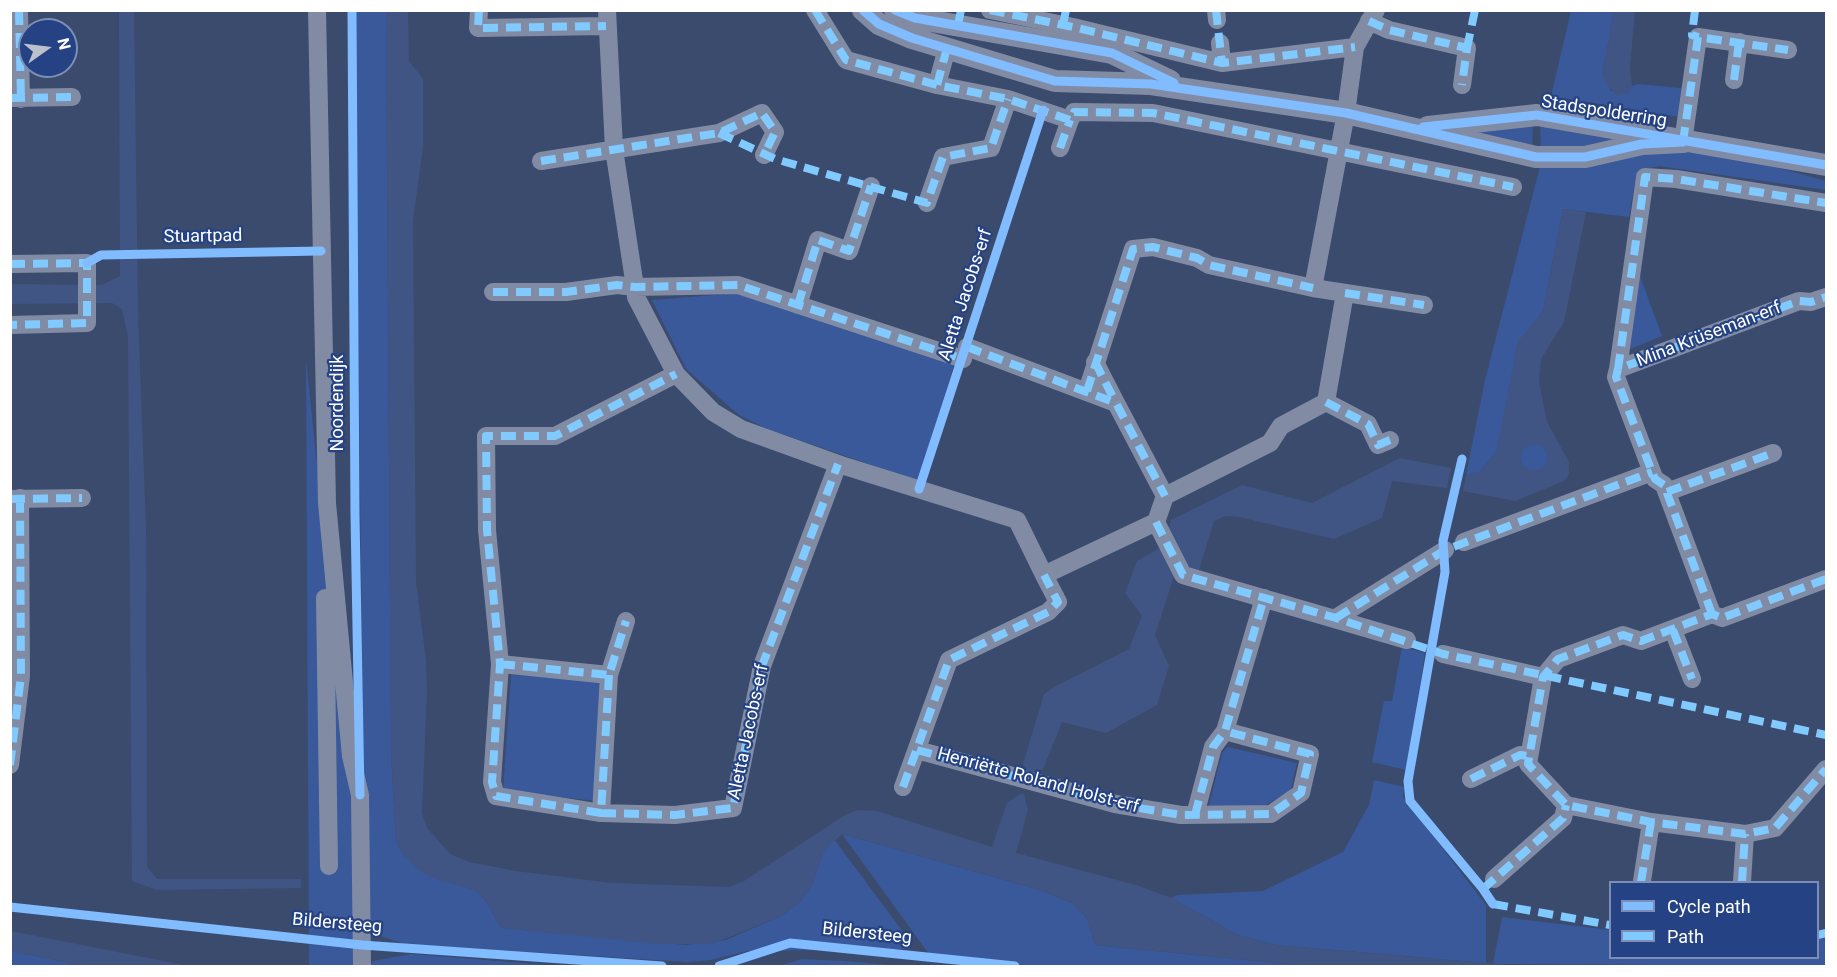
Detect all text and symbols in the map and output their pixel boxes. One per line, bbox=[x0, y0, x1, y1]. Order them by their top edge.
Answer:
north arrow bbox=[18, 18, 78, 78]
text: N bbox=[53, 36, 75, 52]
street label: Stadspolderring bbox=[1540, 91, 1668, 133]
street label: Stuartpad bbox=[163, 226, 243, 248]
street label: Aletta Jacobs-erf bbox=[934, 226, 998, 364]
street label: Mina Krüseman-erf bbox=[1634, 298, 1784, 372]
street label: Noordendijk bbox=[327, 355, 349, 451]
street label: Aletta Jacobs-erf bbox=[724, 663, 774, 801]
street label: Henriëtte Roland Holst-erf bbox=[935, 744, 1141, 818]
legend bbox=[1609, 881, 1819, 959]
text: Cycle path bbox=[1667, 896, 1751, 917]
street label: Bildersteeg bbox=[291, 909, 383, 939]
street label: Bildersteeg bbox=[821, 919, 913, 949]
text: Path bbox=[1667, 926, 1704, 947]

